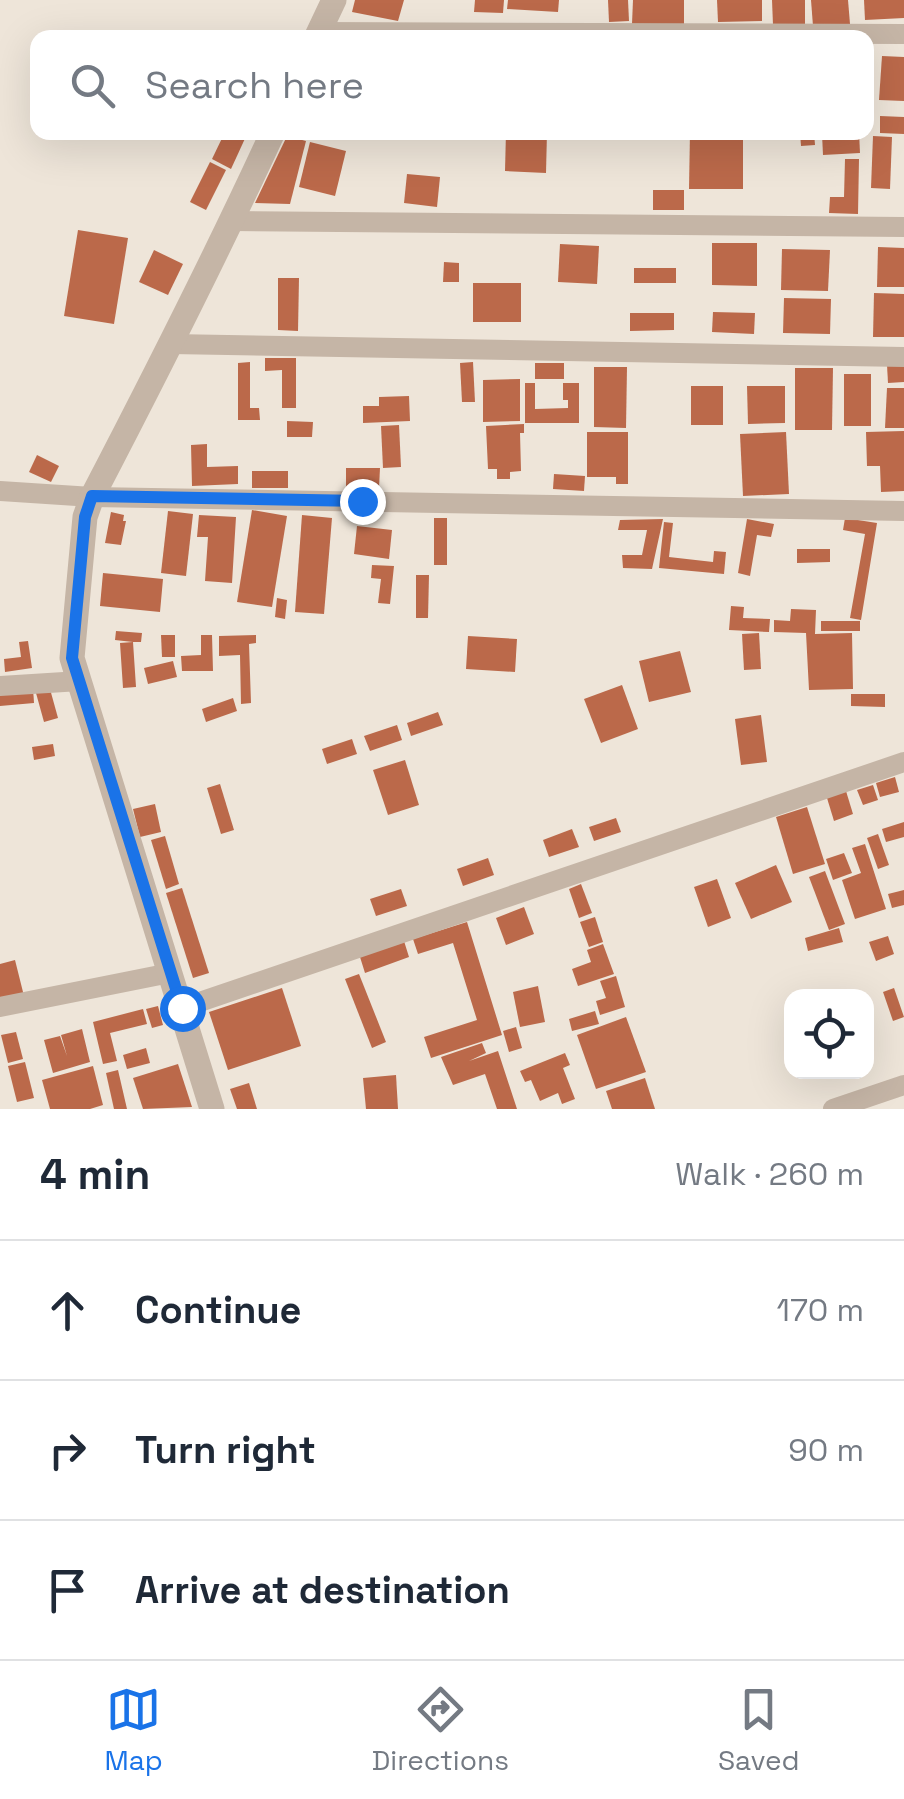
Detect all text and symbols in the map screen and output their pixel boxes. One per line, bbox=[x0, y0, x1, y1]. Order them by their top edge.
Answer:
search box bbox=[30, 30, 874, 140]
icon: search bbox=[65, 58, 120, 113]
text: Search here bbox=[145, 61, 364, 109]
route end bbox=[340, 479, 386, 525]
route start bbox=[160, 986, 206, 1032]
map controls bbox=[784, 989, 874, 1079]
button: locate bbox=[784, 989, 874, 1079]
text: 4 min bbox=[40, 1148, 150, 1201]
text: Walk · 260 m bbox=[675, 1154, 864, 1194]
icon: ahead bbox=[40, 1283, 95, 1338]
text: Continue bbox=[135, 1286, 301, 1334]
text: 170 m bbox=[777, 1290, 864, 1330]
icon: right bbox=[40, 1423, 95, 1478]
text: Turn right bbox=[135, 1426, 316, 1474]
text: 90 m bbox=[788, 1430, 864, 1470]
icon: arrive bbox=[40, 1563, 95, 1618]
text: Arrive at destination bbox=[135, 1566, 510, 1614]
tab: Map bbox=[104, 1682, 163, 1778]
tab: Directions bbox=[372, 1682, 509, 1778]
tab: Saved bbox=[718, 1682, 800, 1778]

